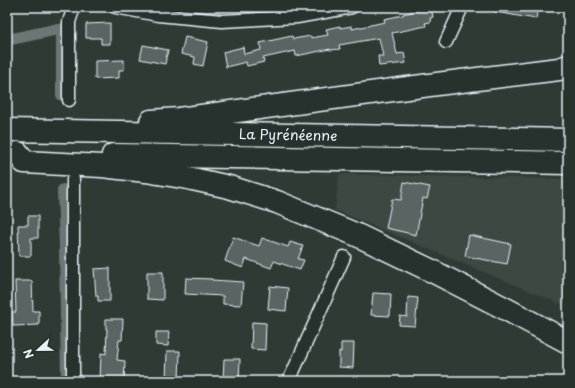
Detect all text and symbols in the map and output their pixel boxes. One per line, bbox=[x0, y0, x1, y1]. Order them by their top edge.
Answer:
street label: La Pyrénéenne bbox=[239, 123, 337, 146]
north arrow bbox=[18, 330, 58, 370]
text: N bbox=[19, 346, 38, 361]

